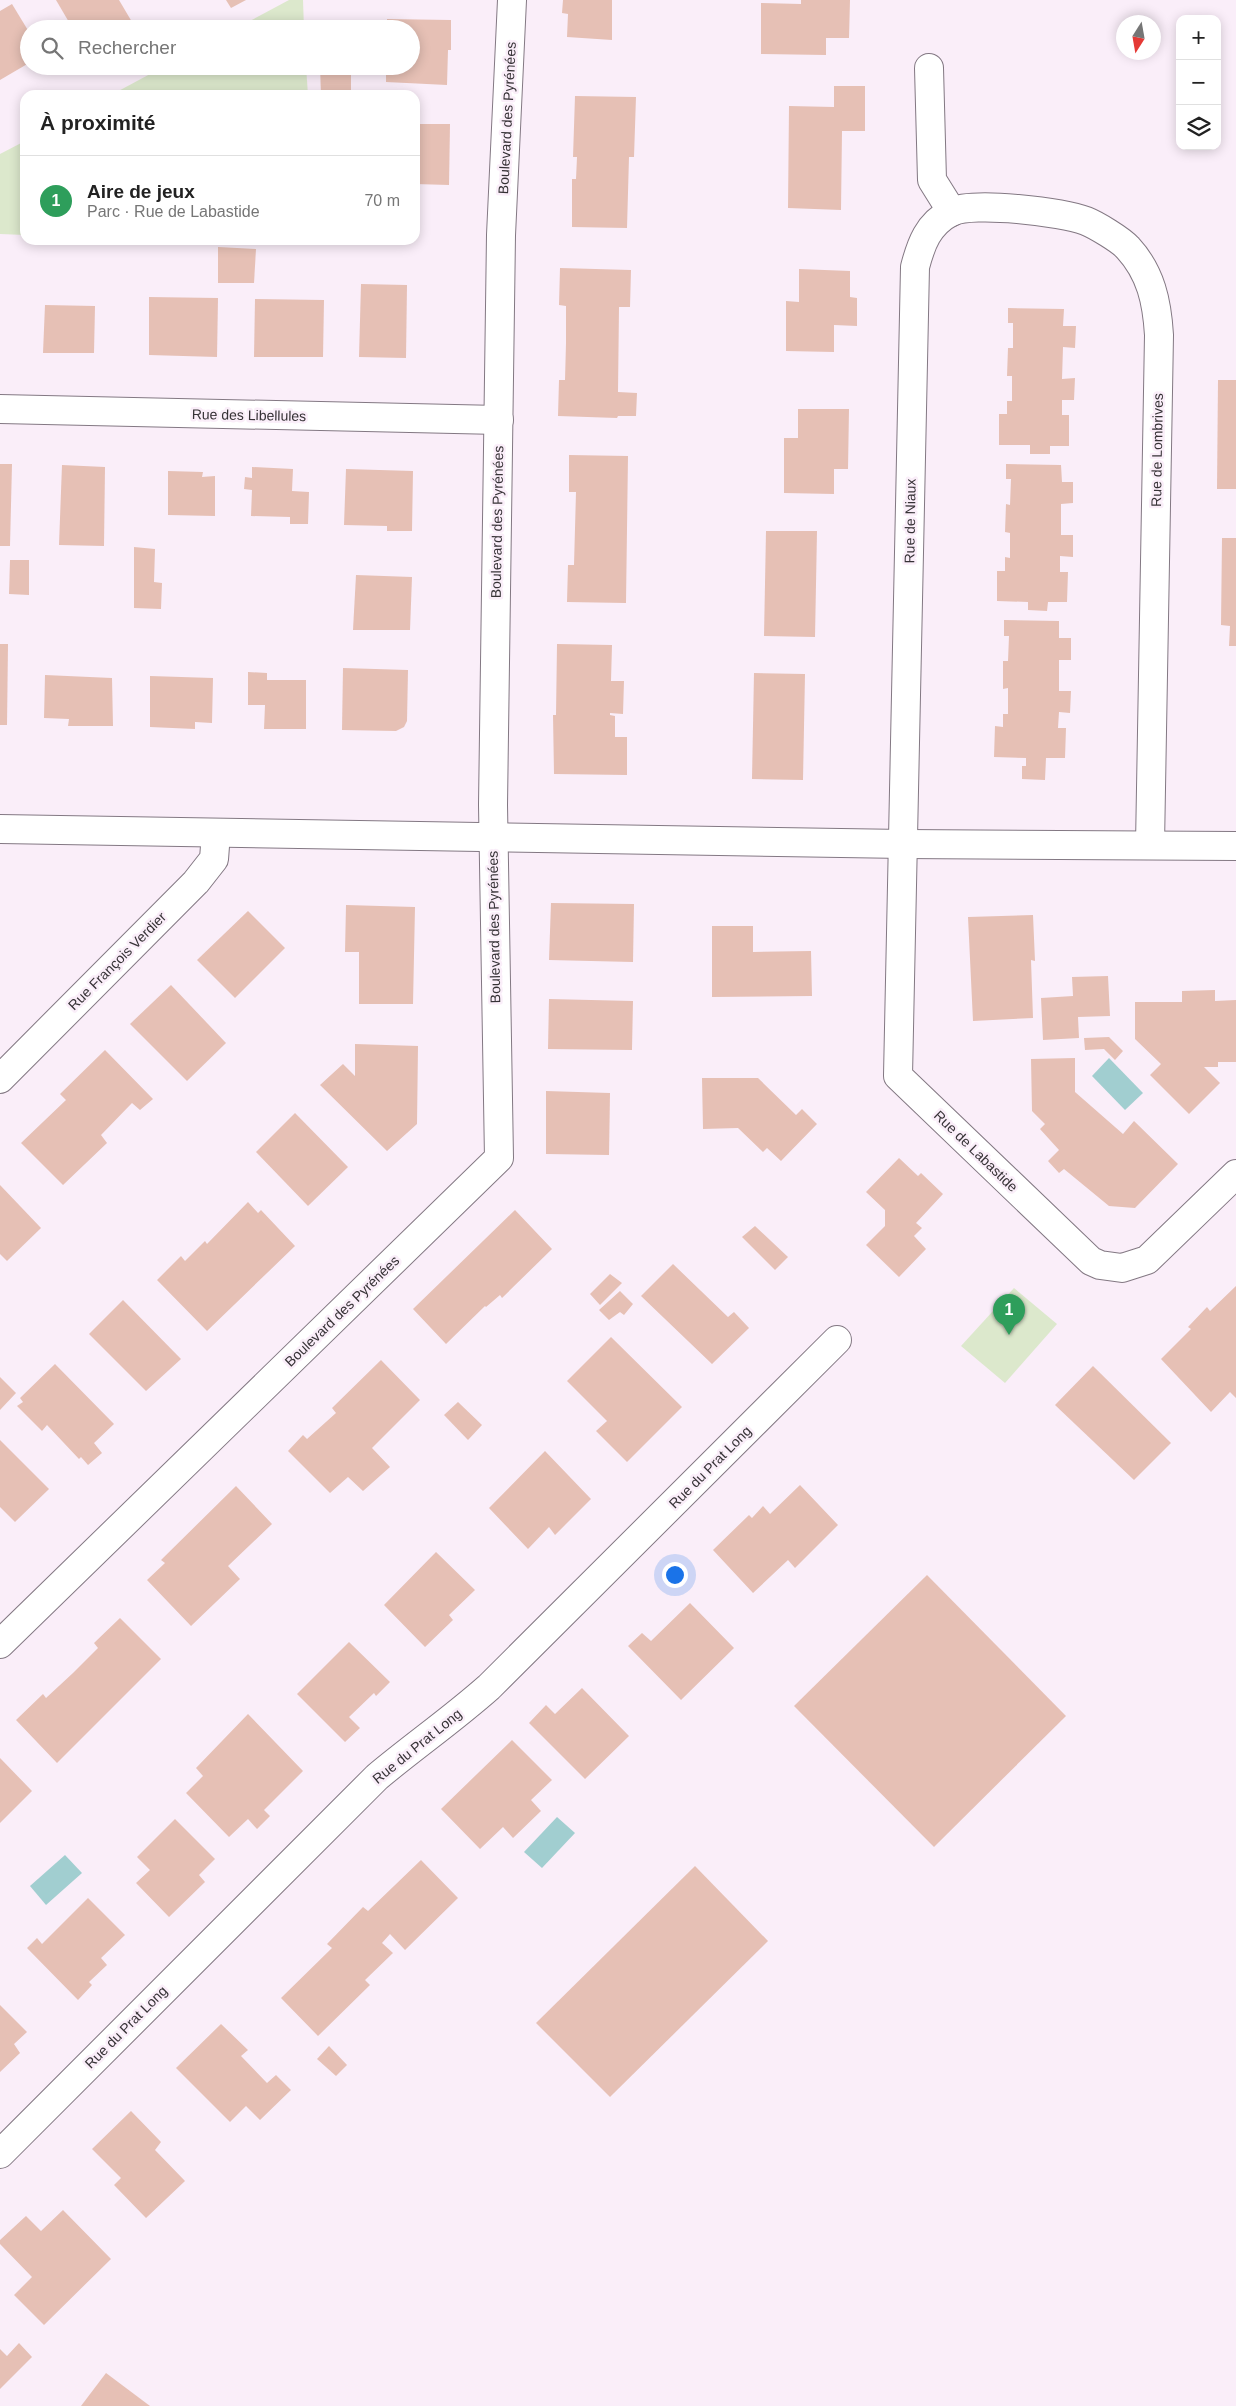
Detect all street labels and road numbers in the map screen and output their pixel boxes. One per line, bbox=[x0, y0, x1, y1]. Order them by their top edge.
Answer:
street label: Boulevard des Pyrénées bbox=[495, 41, 519, 195]
street label: Rue de Lombrives bbox=[1148, 393, 1166, 507]
street label: Rue des Libellules bbox=[192, 406, 306, 424]
street label: Boulevard des Pyrénées bbox=[488, 446, 506, 598]
street label: Rue de Niaux bbox=[901, 478, 919, 564]
street label: Boulevard des Pyrénées bbox=[485, 851, 503, 1003]
street label: Rue François Verdier bbox=[65, 909, 169, 1013]
street label: Rue de Labastide bbox=[931, 1107, 1021, 1195]
street label: Boulevard des Pyrénées bbox=[282, 1252, 402, 1370]
street label: Rue du Prat Long bbox=[666, 1423, 754, 1511]
street label: Rue du Prat Long bbox=[369, 1705, 465, 1787]
street label: Rue du Prat Long bbox=[82, 1983, 170, 2071]

